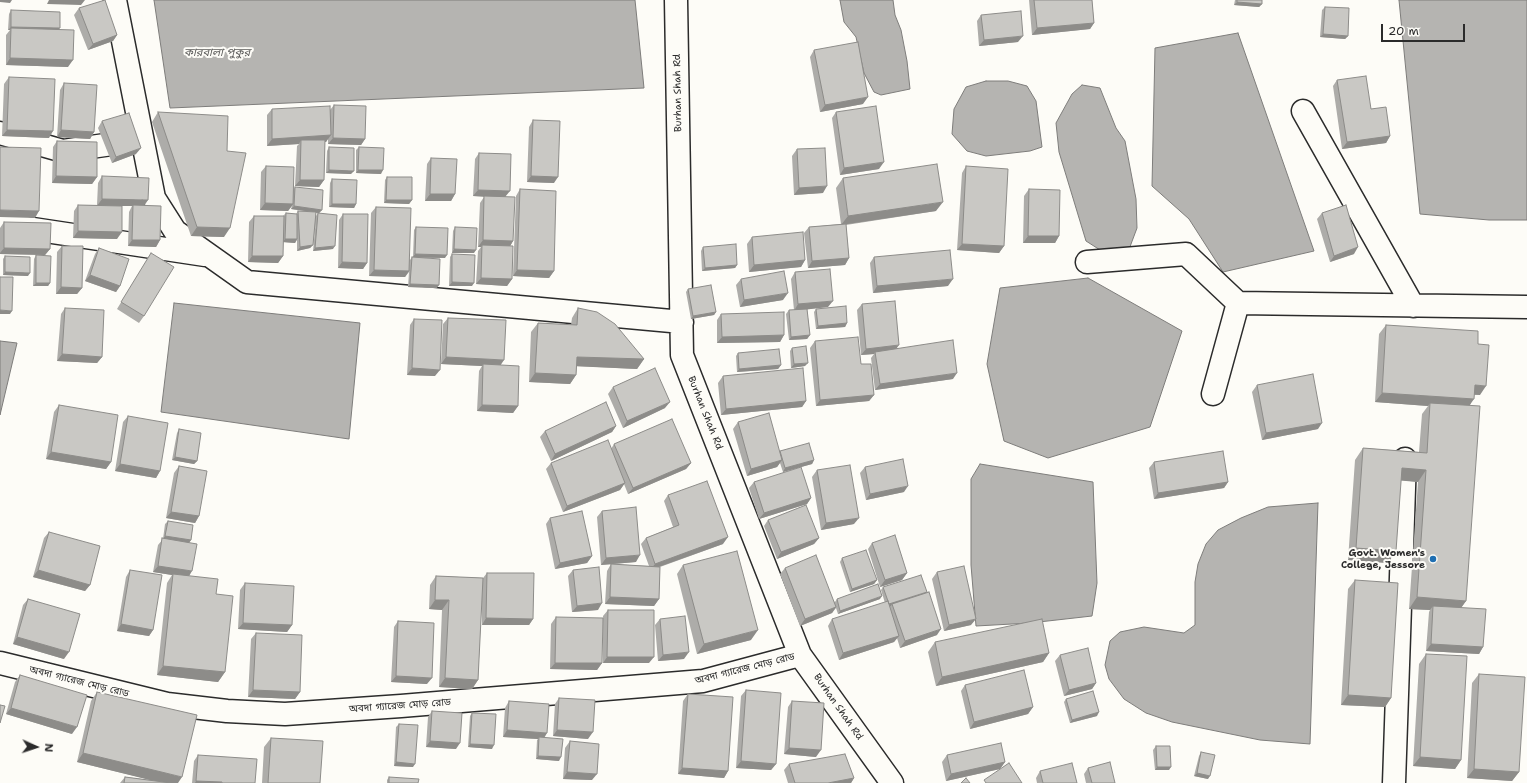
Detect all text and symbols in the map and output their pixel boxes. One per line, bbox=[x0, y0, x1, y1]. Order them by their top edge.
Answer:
scale bar bbox=[1383, 16, 1467, 42]
text: 20 m bbox=[1388, 23, 1419, 39]
water label: কারবালা পুকুর bbox=[184, 46, 250, 60]
street label: Burhan Shah Rd bbox=[671, 54, 685, 132]
street label: Burhan Shah Rd bbox=[685, 374, 725, 452]
place label: Govt. Women's College, Jessore bbox=[1341, 547, 1425, 570]
marker: Govt. Women's College, Jessore bbox=[1428, 554, 1438, 564]
street label: অবদা গ্যারেজ মোড় রোড bbox=[694, 651, 796, 687]
street label: অবদা গ্যারেজ মোড় রোড bbox=[28, 664, 130, 700]
street label: Burhan Shah Rd bbox=[811, 671, 865, 743]
street label: অবদা গ্যারেজ মোড় রোড bbox=[349, 696, 451, 716]
north arrow bbox=[16, 727, 56, 767]
text: N bbox=[41, 743, 56, 752]

